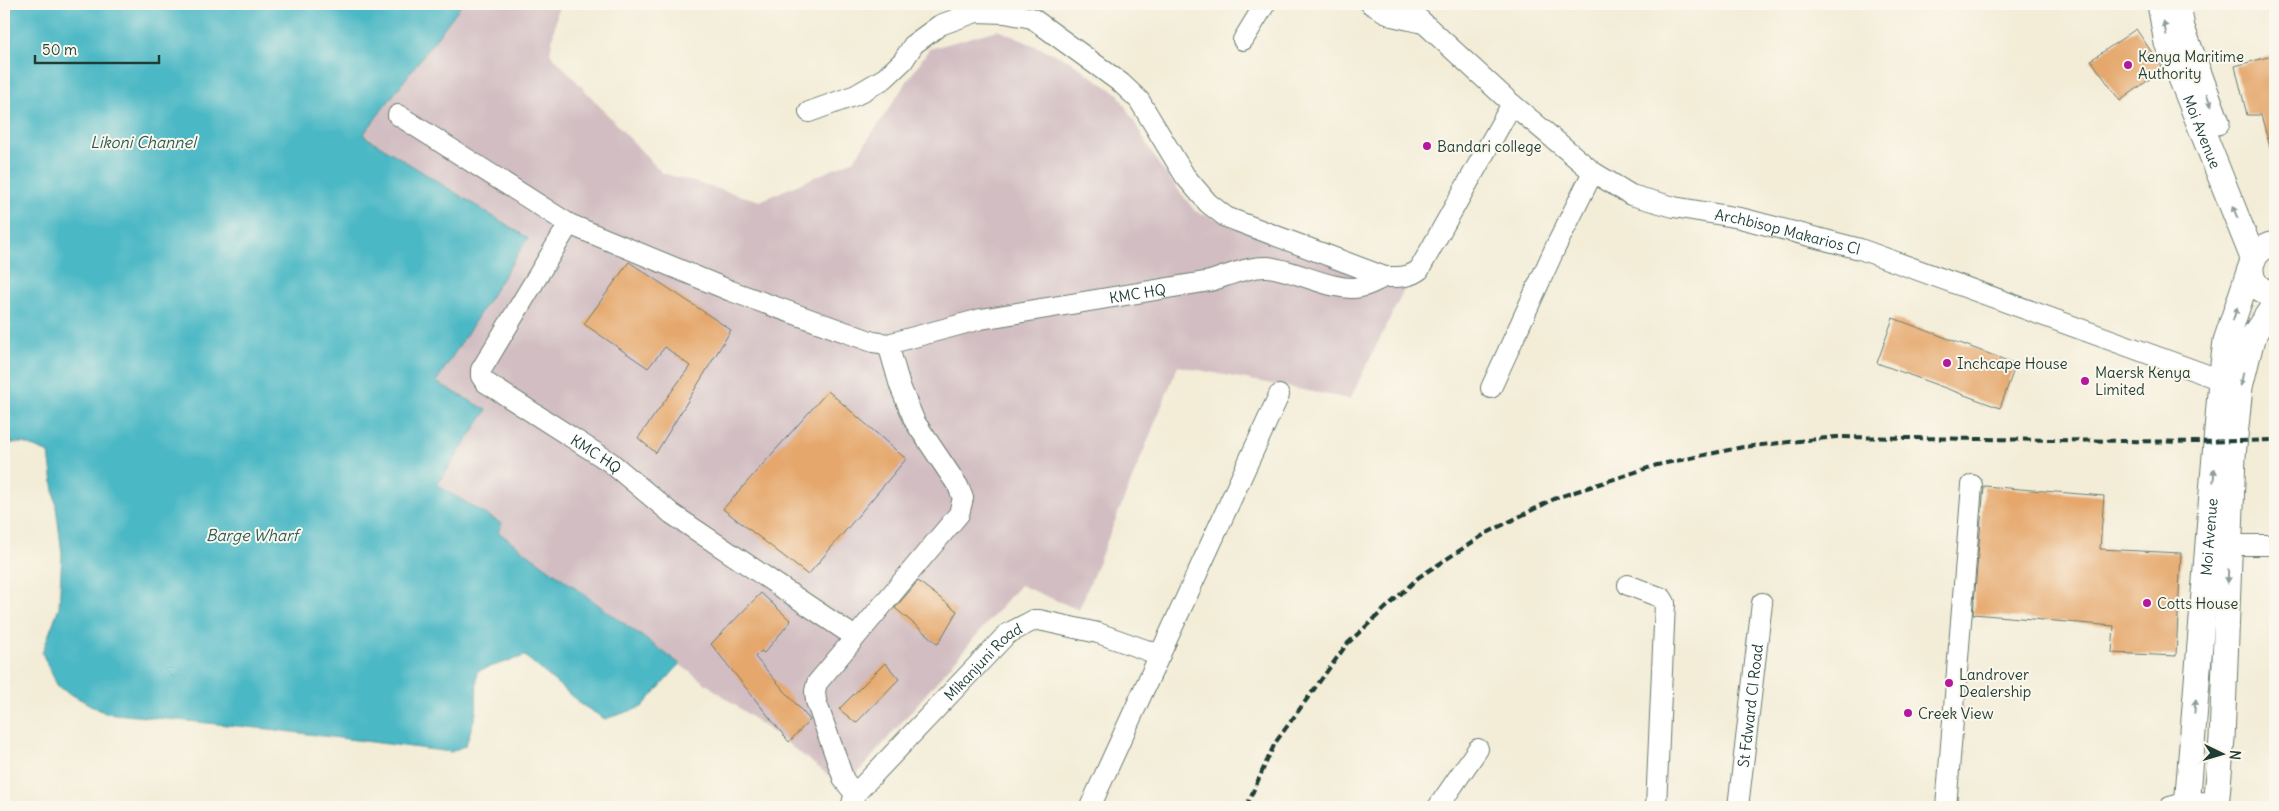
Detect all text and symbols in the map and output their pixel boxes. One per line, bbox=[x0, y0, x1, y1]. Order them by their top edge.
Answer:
one-way arrow bbox=[2160, 20, 2168, 36]
scale bar bbox=[35, 32, 159, 64]
text: 50 m bbox=[42, 40, 77, 59]
place label: Kenya Maritime Authority bbox=[2138, 47, 2244, 83]
marker: Kenya Maritime Authority bbox=[2122, 59, 2134, 71]
street label: Moi Avenue bbox=[2179, 92, 2226, 171]
one-way arrow bbox=[2205, 93, 2213, 107]
water label: Likoni Channel bbox=[90, 132, 198, 152]
place label: Bandari college bbox=[1437, 137, 1542, 156]
marker: Bandari college bbox=[1421, 140, 1433, 152]
street label: Archbisop Makarios Cl bbox=[1713, 204, 1862, 258]
one-way arrow bbox=[2230, 205, 2238, 220]
street label: KMC HQ bbox=[1108, 279, 1167, 307]
one-way arrow bbox=[2231, 306, 2239, 321]
place label: Inchcape House bbox=[1957, 354, 2068, 373]
marker: Inchcape House bbox=[1941, 357, 1953, 369]
place label: Maersk Kenya Limited bbox=[2095, 363, 2191, 399]
one-way arrow bbox=[2237, 371, 2245, 387]
marker: Maersk Kenya Limited bbox=[2079, 375, 2091, 387]
street label: KMC HQ bbox=[567, 430, 626, 477]
one-way arrow bbox=[2210, 466, 2218, 482]
street label: Moi Avenue bbox=[2196, 497, 2221, 576]
water label: Barge Wharf bbox=[206, 525, 302, 545]
one-way arrow bbox=[2224, 568, 2232, 584]
place label: Cotts House bbox=[2157, 594, 2238, 613]
marker: Cotts House bbox=[2141, 597, 2153, 609]
street label: Mikanjuni Road bbox=[940, 618, 1025, 704]
street label: St Fdward Cl Road bbox=[1733, 643, 1767, 768]
place label: Landrover Dealership bbox=[1959, 665, 2031, 701]
marker: Landrover Dealership bbox=[1943, 677, 1955, 689]
one-way arrow bbox=[2192, 698, 2200, 714]
place label: Creek View bbox=[1918, 704, 1994, 723]
marker: Creek View bbox=[1902, 707, 1914, 719]
north arrow bbox=[2196, 728, 2246, 778]
text: N bbox=[2226, 750, 2244, 761]

